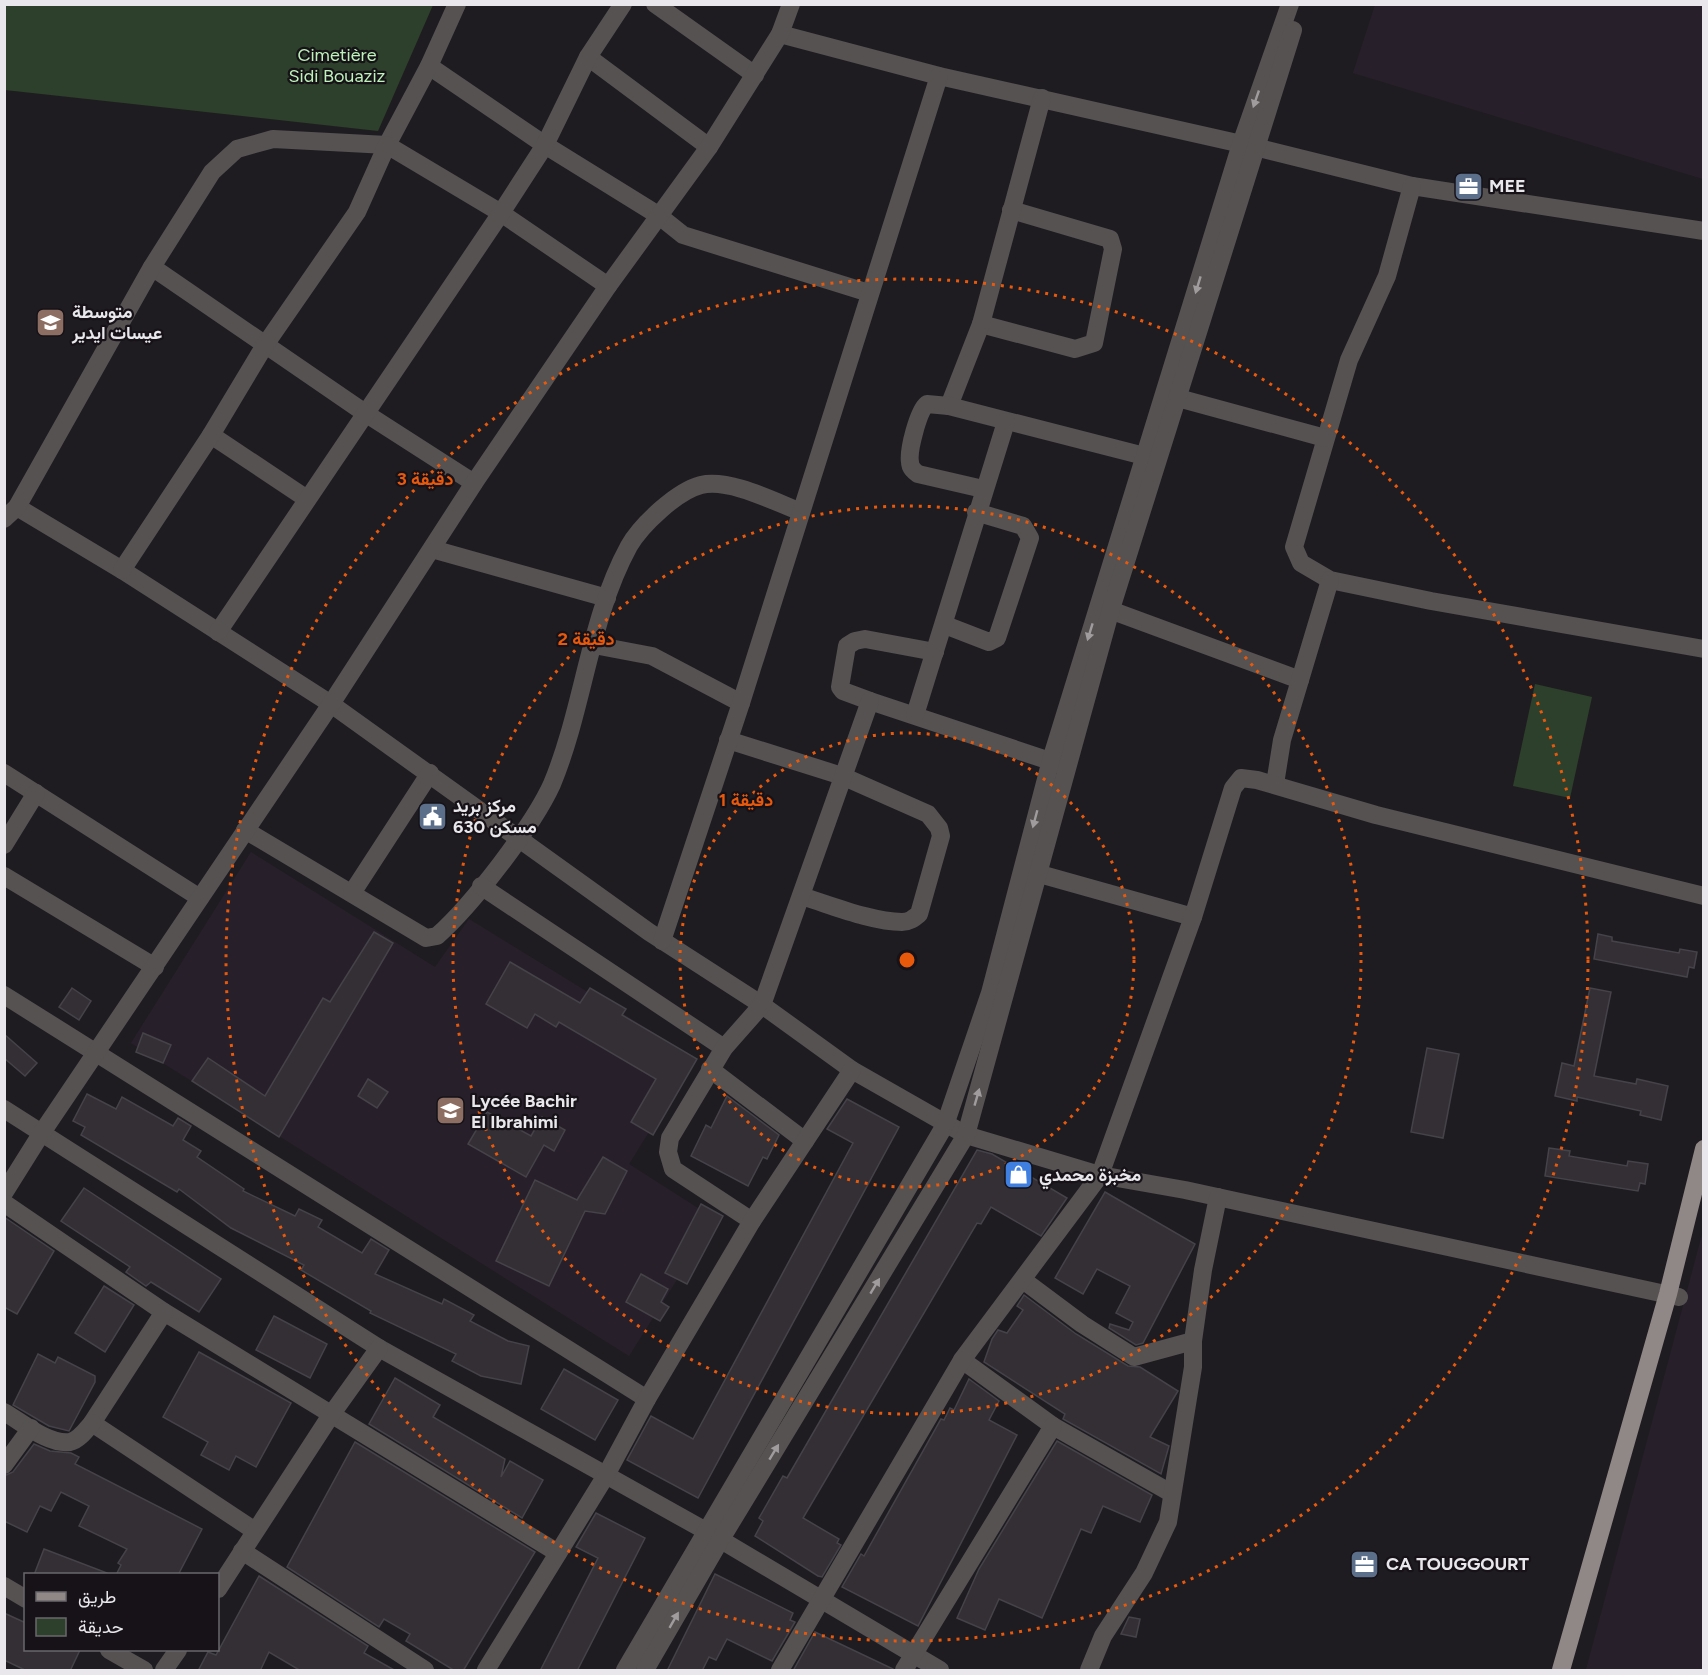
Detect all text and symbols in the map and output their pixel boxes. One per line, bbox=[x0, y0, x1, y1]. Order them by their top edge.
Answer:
park label: Cimetière Sidi Bouaziz bbox=[289, 44, 386, 87]
one-way arrow bbox=[1251, 90, 1261, 108]
office icon: MEE bbox=[1452, 170, 1484, 202]
place label: MEE bbox=[1489, 175, 1526, 197]
one-way arrow bbox=[1192, 276, 1202, 294]
place label: متوسطة عيسات ايدير bbox=[71, 301, 162, 344]
school or university icon: متوسطة عيسات ايدير bbox=[35, 306, 67, 338]
text: 3 دقيقة bbox=[397, 468, 453, 490]
one-way arrow bbox=[1085, 623, 1095, 641]
text: 2 دقيقة bbox=[557, 628, 615, 650]
text: 1 دقيقة bbox=[719, 789, 773, 811]
place label: مركز بريد 630 مسكن bbox=[453, 795, 537, 838]
public building icon: مركز بريد 630 مسكن bbox=[416, 800, 448, 832]
one-way arrow bbox=[1030, 810, 1039, 828]
centre of rings bbox=[897, 950, 917, 970]
one-way arrow bbox=[973, 1088, 982, 1106]
place label: Lycée Bachir El Ibrahimi bbox=[471, 1090, 577, 1133]
school or university icon: Lycée Bachir El Ibrahimi bbox=[434, 1095, 466, 1127]
shop icon: مخبزة محمدي bbox=[1002, 1159, 1034, 1191]
place label: مخبزة محمدي bbox=[1039, 1164, 1141, 1190]
one-way arrow bbox=[869, 1278, 880, 1294]
one-way arrow bbox=[768, 1444, 779, 1460]
office icon: CA TOUGGOURT bbox=[1349, 1548, 1381, 1580]
place label: CA TOUGGOURT bbox=[1386, 1553, 1530, 1575]
legend bbox=[24, 1573, 219, 1651]
text: طريق bbox=[78, 1586, 116, 1608]
one-way arrow bbox=[669, 1611, 679, 1628]
text: حديقة bbox=[78, 1616, 124, 1638]

